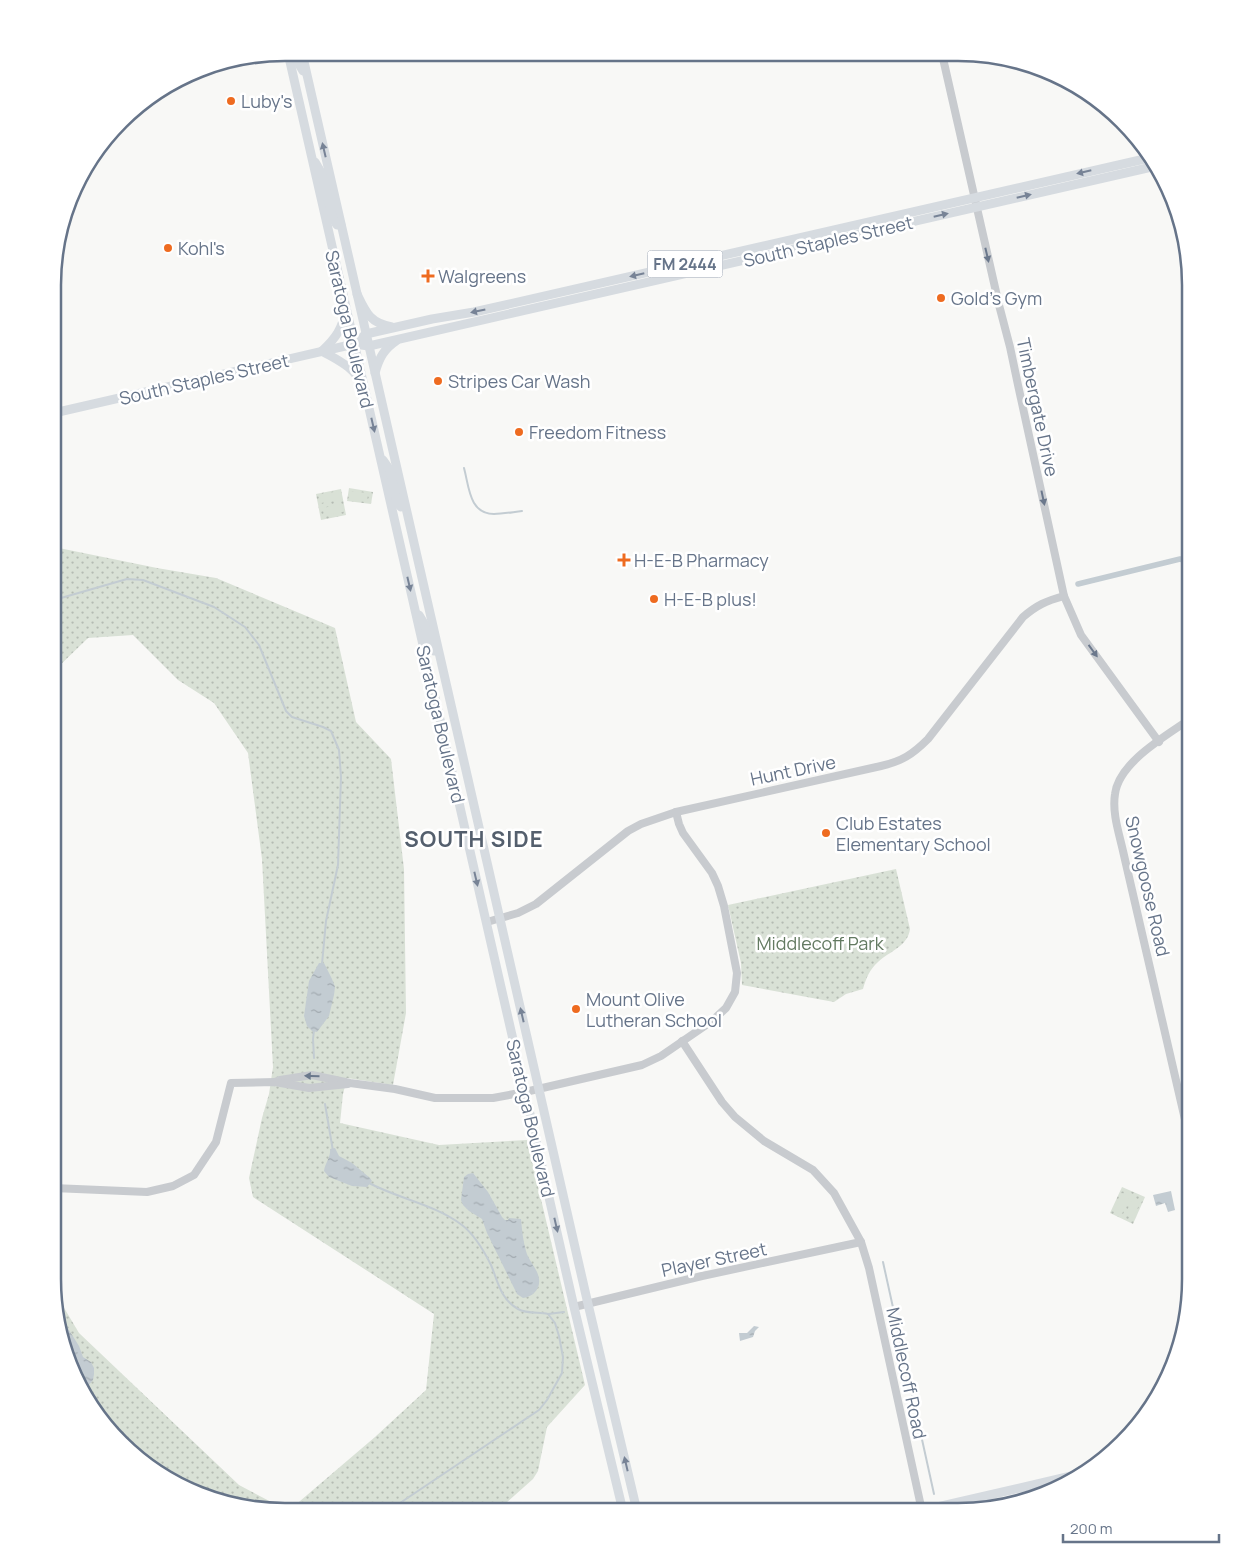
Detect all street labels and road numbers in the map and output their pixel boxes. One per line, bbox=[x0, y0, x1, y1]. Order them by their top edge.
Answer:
street label: South Staples Street bbox=[741, 210, 915, 272]
street label: Saratoga Boulevard bbox=[320, 248, 380, 410]
road number: FM 2444 bbox=[648, 250, 722, 278]
street label: Timbergate Drive bbox=[1012, 335, 1064, 479]
street label: South Staples Street bbox=[117, 348, 291, 410]
street label: Saratoga Boulevard bbox=[411, 643, 471, 805]
street label: Hunt Drive bbox=[748, 749, 838, 791]
street label: Snowgoose Road bbox=[1120, 813, 1176, 959]
street label: Saratoga Boulevard bbox=[501, 1037, 561, 1199]
street label: Player Street bbox=[659, 1236, 769, 1282]
street label: Middlecoff Road bbox=[881, 1305, 933, 1441]

